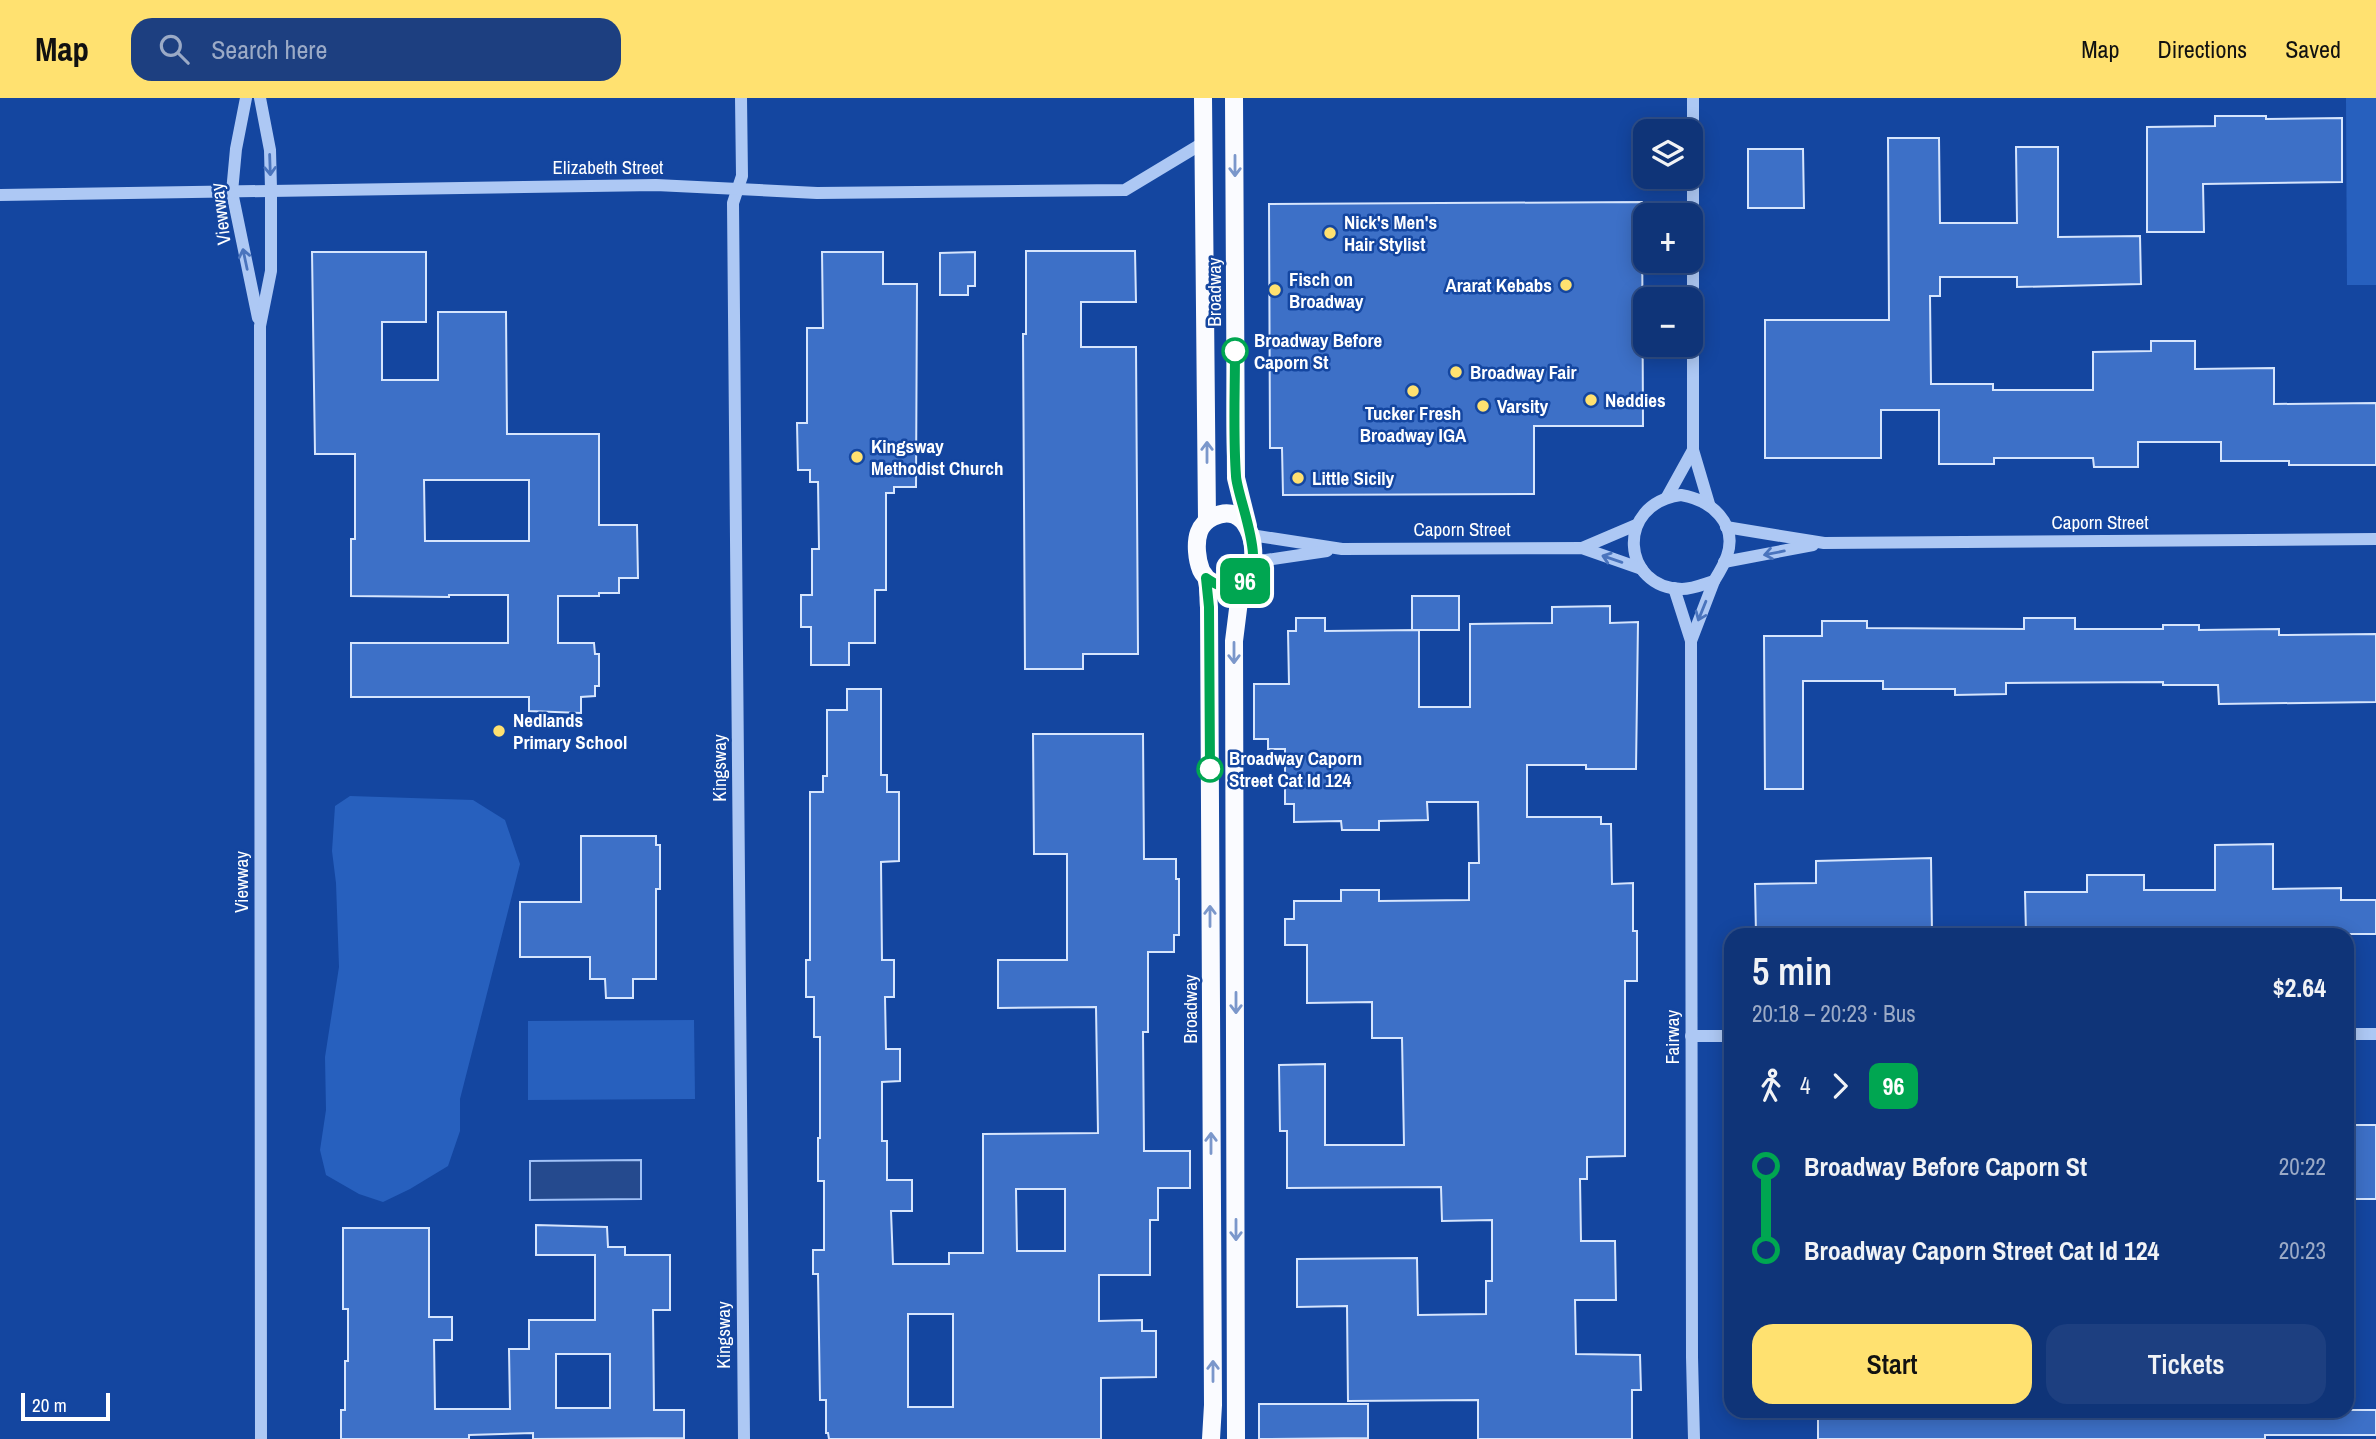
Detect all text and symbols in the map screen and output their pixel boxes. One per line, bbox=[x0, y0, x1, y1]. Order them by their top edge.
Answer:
search box bbox=[131, 18, 621, 81]
text: Map bbox=[35, 27, 89, 71]
icon: search bbox=[155, 30, 193, 68]
text: Search here bbox=[211, 32, 327, 67]
text: Map bbox=[2081, 33, 2119, 65]
text: Directions bbox=[2157, 33, 2247, 65]
text: Saved bbox=[2285, 33, 2341, 65]
map controls bbox=[1633, 119, 1703, 357]
button: layers bbox=[1633, 119, 1703, 189]
one-way arrow bbox=[264, 154, 277, 177]
street label: Elizabeth Street bbox=[553, 154, 664, 180]
one-way arrow bbox=[1228, 154, 1242, 177]
street label: Viewway bbox=[203, 181, 237, 246]
button: + bbox=[1633, 203, 1703, 273]
place label: Nick's Men's Hair Stylist bbox=[1344, 209, 1437, 257]
marker: Nick's Men's Hair Stylist bbox=[1322, 225, 1338, 241]
one-way arrow bbox=[238, 248, 251, 271]
street label: Broadway bbox=[1201, 257, 1227, 327]
place label: Fisch on Broadway bbox=[1289, 266, 1364, 314]
place label: Ararat Kebabs bbox=[1446, 272, 1552, 298]
marker: Ararat Kebabs bbox=[1558, 277, 1574, 293]
marker: Fisch on Broadway bbox=[1267, 282, 1283, 298]
button: − bbox=[1633, 287, 1703, 357]
place label: Broadway Before Caporn St bbox=[1254, 327, 1382, 375]
marker: Broadway Before Caporn St bbox=[1222, 338, 1248, 364]
place label: Broadway Fair bbox=[1470, 359, 1577, 385]
marker: Broadway Fair bbox=[1448, 364, 1464, 380]
marker: Tucker Fresh Broadway IGA bbox=[1405, 383, 1421, 399]
place label: Neddies bbox=[1605, 387, 1666, 413]
marker: Neddies bbox=[1583, 392, 1599, 408]
place label: Varsity bbox=[1497, 393, 1548, 419]
marker: Varsity bbox=[1475, 398, 1491, 414]
place label: Tucker Fresh Broadway IGA bbox=[1360, 400, 1467, 448]
place label: Kingsway Methodist Church bbox=[871, 433, 1003, 481]
one-way arrow bbox=[1200, 440, 1214, 463]
marker: Kingsway Methodist Church bbox=[849, 449, 865, 465]
place label: Little Sicily bbox=[1312, 465, 1395, 491]
marker: Little Sicily bbox=[1290, 470, 1306, 486]
street label: Caporn Street bbox=[2052, 509, 2149, 535]
street label: Caporn Street bbox=[1414, 516, 1511, 542]
one-way arrow bbox=[1763, 546, 1786, 560]
one-way arrow bbox=[1601, 552, 1623, 565]
line badge: 96 bbox=[1214, 558, 1276, 604]
text: 96 bbox=[1234, 565, 1256, 597]
one-way arrow bbox=[1695, 600, 1708, 622]
one-way arrow bbox=[1227, 641, 1241, 664]
place label: Nedlands Primary School bbox=[513, 707, 627, 755]
marker: Nedlands Primary School bbox=[491, 723, 507, 739]
street label: Kingsway bbox=[706, 734, 732, 802]
place label: Broadway Caporn Street Cat Id 124 bbox=[1229, 745, 1362, 793]
marker: Broadway Caporn Street Cat Id 124 bbox=[1197, 756, 1223, 782]
street label: Viewway bbox=[228, 851, 254, 913]
one-way arrow bbox=[1203, 905, 1217, 928]
text: 5 min bbox=[1752, 946, 1832, 997]
text: $2.64 bbox=[2273, 970, 2326, 1005]
street label: Broadway bbox=[1177, 974, 1203, 1044]
one-way arrow bbox=[1229, 991, 1243, 1014]
text: 20:18 – 20:23 · Bus bbox=[1752, 998, 1916, 1029]
street label: Fairway bbox=[1659, 1009, 1685, 1064]
icon: walk bbox=[1752, 1067, 1790, 1105]
icon: forward bbox=[1821, 1067, 1859, 1105]
text: 4 bbox=[1800, 1070, 1811, 1101]
text: 96 bbox=[1883, 1070, 1904, 1102]
one-way arrow bbox=[1205, 1132, 1218, 1155]
text: Broadway Before Caporn St bbox=[1804, 1149, 2087, 1184]
text: 20:22 bbox=[2279, 1151, 2326, 1182]
one-way arrow bbox=[1229, 1219, 1243, 1242]
text: Broadway Caporn Street Cat Id 124 bbox=[1804, 1233, 2159, 1268]
text: 20:23 bbox=[2279, 1235, 2326, 1266]
street label: Kingsway bbox=[710, 1301, 736, 1369]
button: Start bbox=[1752, 1324, 2032, 1404]
button: Tickets bbox=[2046, 1324, 2326, 1404]
one-way arrow bbox=[1206, 1360, 1220, 1383]
scale bar bbox=[21, 1390, 110, 1422]
text: 20 m bbox=[32, 1392, 67, 1418]

